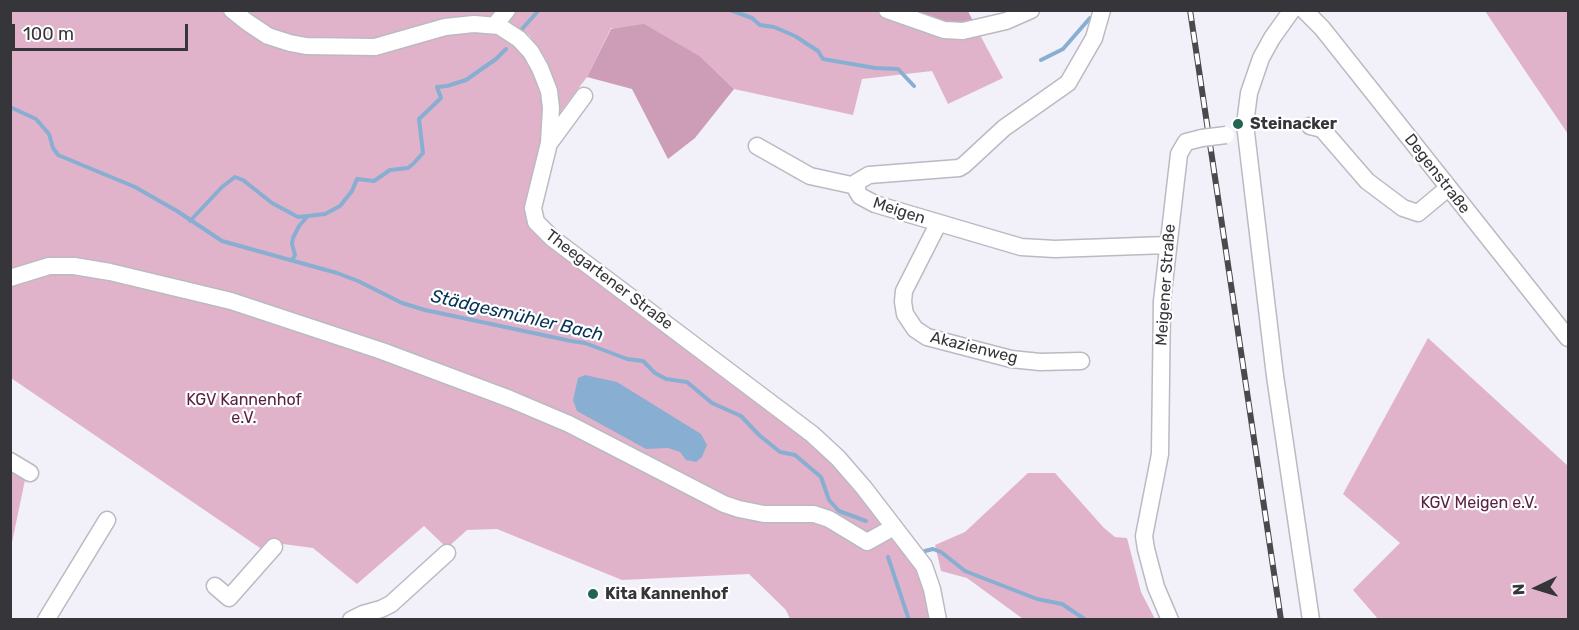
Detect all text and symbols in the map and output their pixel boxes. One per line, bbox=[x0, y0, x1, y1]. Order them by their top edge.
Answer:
scale bar bbox=[15, 12, 190, 50]
text: 100 m bbox=[23, 23, 74, 45]
place label: Steinacker bbox=[1250, 114, 1337, 134]
marker: Steinacker bbox=[1231, 117, 1245, 131]
street label: Degenstraße bbox=[1400, 130, 1474, 218]
street label: Meigen bbox=[870, 194, 928, 228]
street label: Meigener Straße bbox=[1152, 223, 1180, 347]
street label: Theegartener Straße bbox=[542, 226, 676, 334]
water label: Städgesmühler Bach bbox=[429, 286, 605, 346]
street label: Akazienweg bbox=[928, 328, 1020, 368]
park label: KGV Kannenhof e.V. bbox=[186, 390, 302, 428]
park label: KGV Meigen e.V. bbox=[1421, 493, 1537, 513]
north arrow bbox=[1507, 558, 1567, 618]
text: N bbox=[1509, 583, 1528, 596]
place label: Kita Kannenhof bbox=[605, 584, 728, 604]
marker: Kita Kannenhof bbox=[586, 587, 600, 601]

